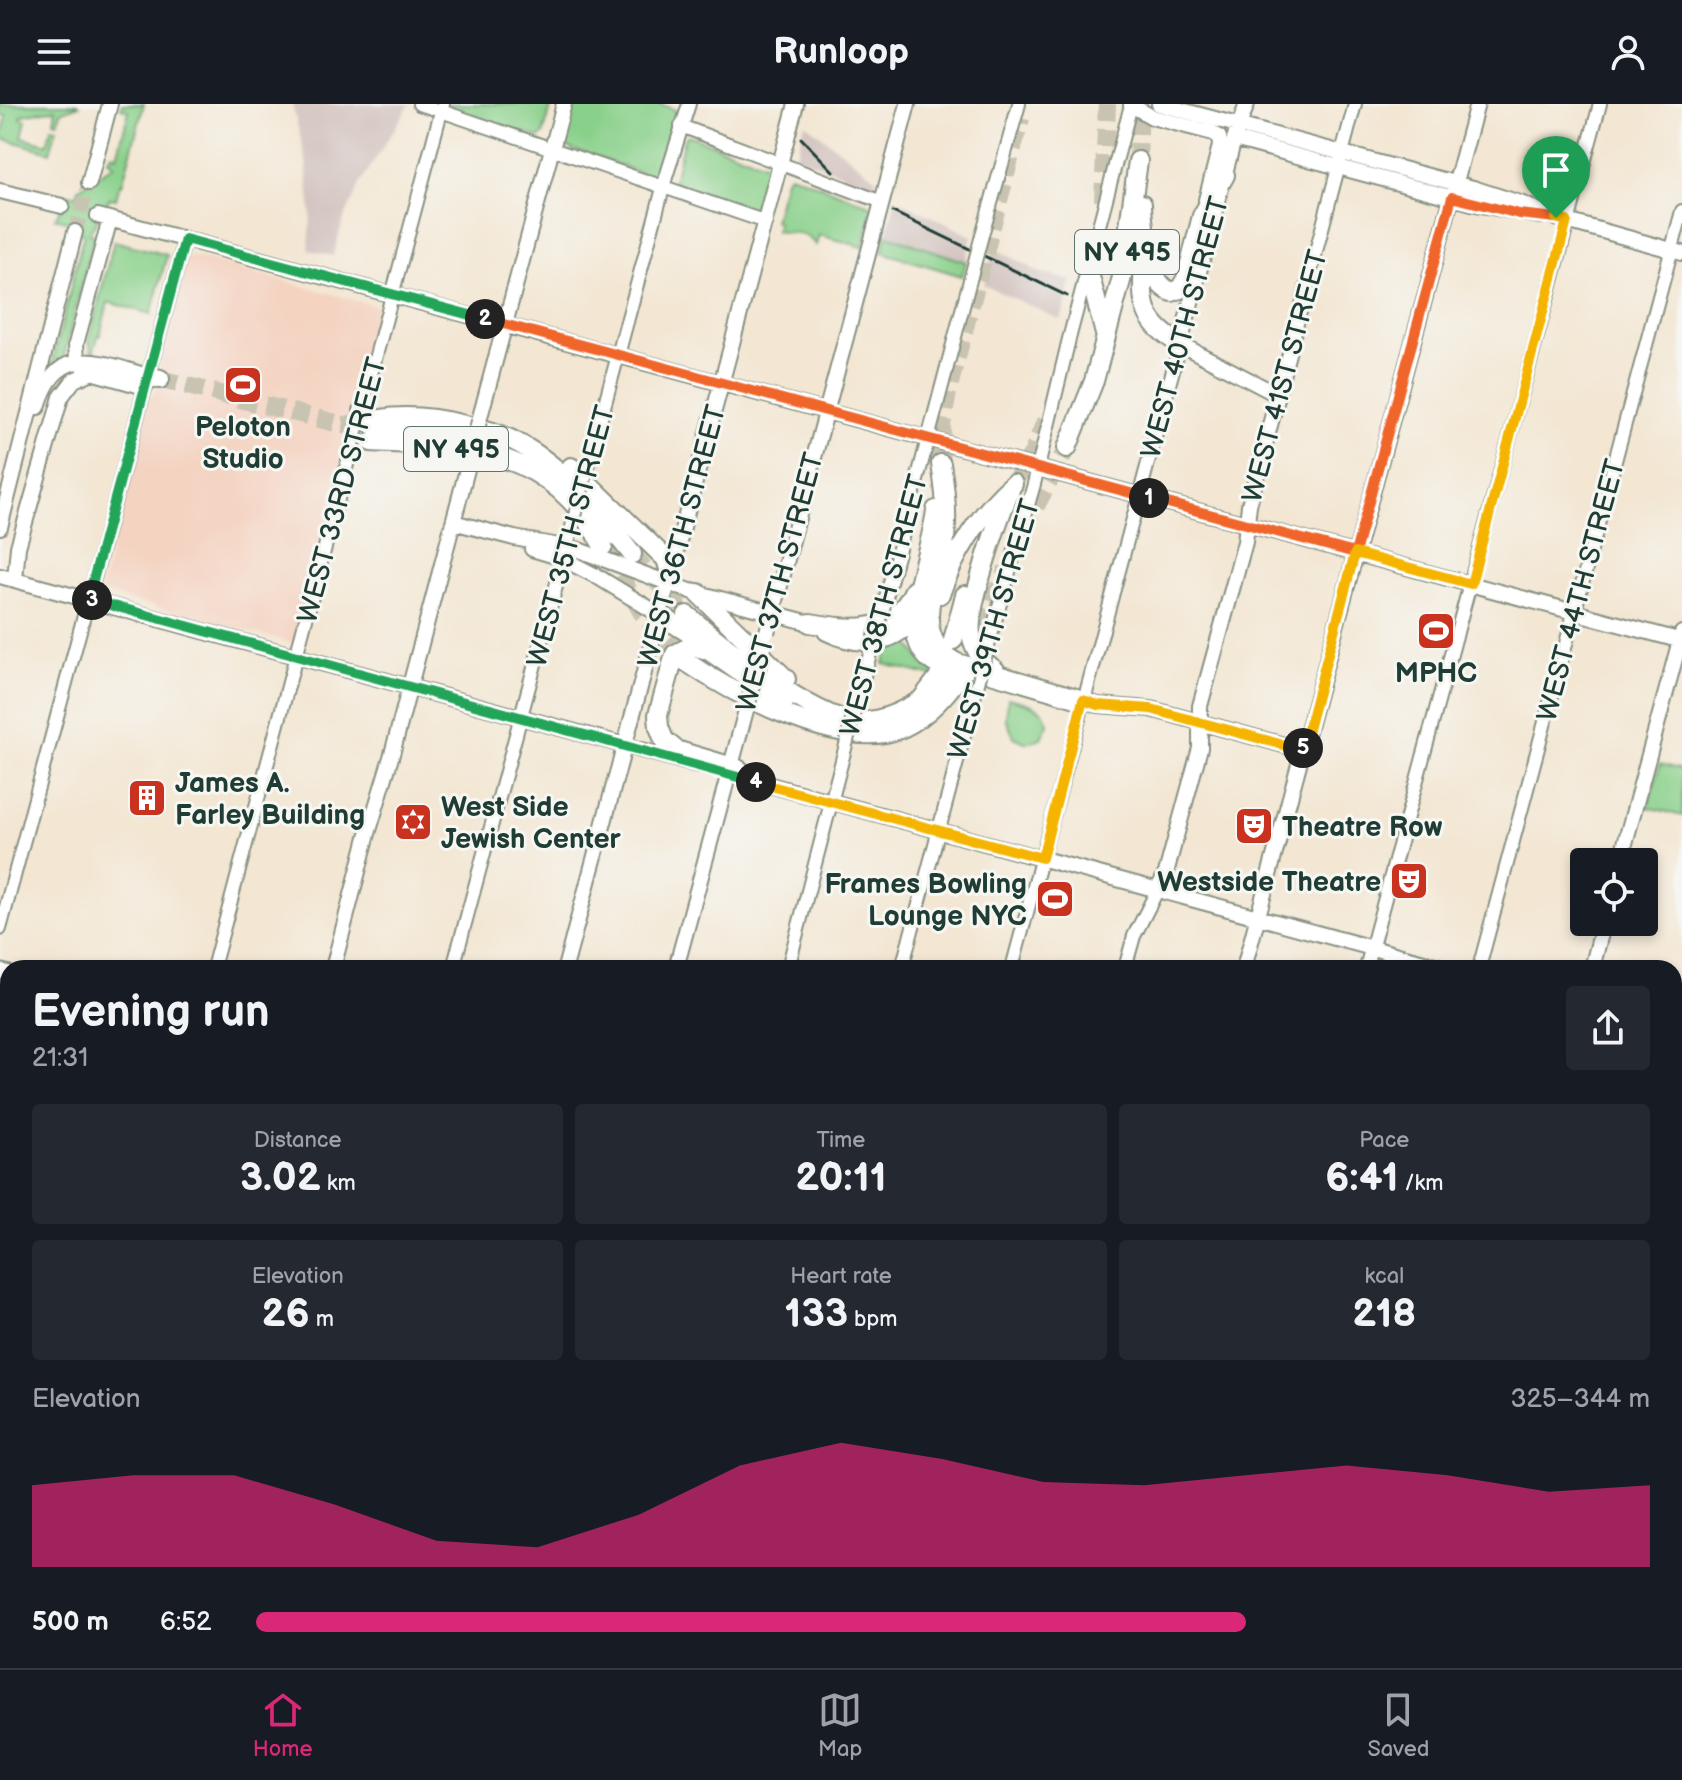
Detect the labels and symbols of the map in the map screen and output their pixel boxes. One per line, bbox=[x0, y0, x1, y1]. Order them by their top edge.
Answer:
pin bbox=[1522, 136, 1590, 218]
street label: WEST 40TH STREET bbox=[1135, 193, 1236, 462]
road number: NY 495 bbox=[1075, 230, 1179, 274]
street label: WEST 41ST STREET bbox=[1236, 246, 1335, 506]
pin: 2 bbox=[465, 299, 505, 339]
street label: WEST 33RD STREET bbox=[291, 354, 394, 627]
sports icon: Peloton Studio bbox=[222, 364, 264, 406]
street label: WEST 36TH STREET bbox=[632, 401, 733, 671]
street label: WEST 35TH STREET bbox=[521, 402, 622, 671]
place label: Peloton Studio bbox=[195, 411, 291, 476]
road number: NY 495 bbox=[404, 427, 508, 471]
street label: WEST 37TH STREET bbox=[730, 449, 831, 716]
street label: WEST 44TH STREET bbox=[1531, 455, 1632, 725]
street label: WEST 38TH STREET bbox=[834, 471, 935, 740]
pin: 1 bbox=[1129, 478, 1169, 518]
street label: WEST 39TH STREET bbox=[941, 495, 1047, 763]
pin: 3 bbox=[72, 580, 112, 620]
sports icon: MPHC bbox=[1415, 610, 1457, 652]
place label: MPHC bbox=[1395, 657, 1477, 690]
pin: 5 bbox=[1283, 728, 1323, 768]
pin: 4 bbox=[736, 762, 776, 802]
place label: James A. Farley Building bbox=[175, 767, 365, 832]
building icon: James A. Farley Building bbox=[126, 777, 168, 819]
place label: West Side Jewish Center bbox=[441, 791, 622, 856]
synagogue icon: West Side Jewish Center bbox=[392, 801, 434, 843]
theatre icon: Theatre Row bbox=[1233, 805, 1275, 847]
place label: Theatre Row bbox=[1282, 811, 1443, 844]
theatre icon: Westside Theatre bbox=[1388, 860, 1430, 902]
place label: Westside Theatre bbox=[1157, 866, 1381, 899]
place label: Frames Bowling Lounge NYC bbox=[824, 868, 1027, 933]
sports icon: Frames Bowling Lounge NYC bbox=[1034, 878, 1076, 920]

